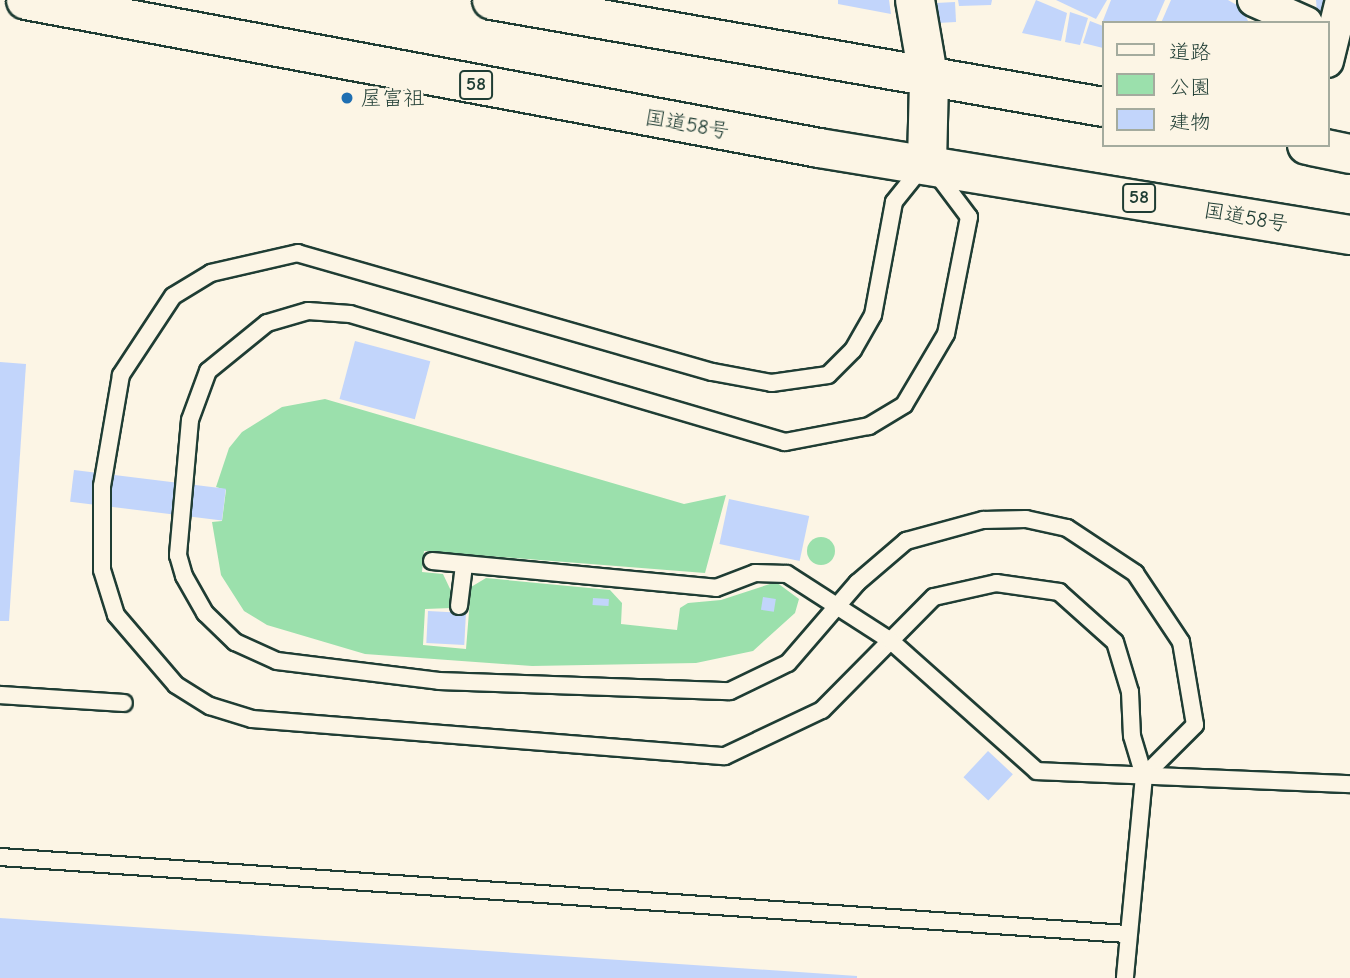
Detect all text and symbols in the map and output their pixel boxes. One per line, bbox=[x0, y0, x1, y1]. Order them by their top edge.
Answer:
legend bbox=[1102, 21, 1329, 147]
text: 道路 bbox=[1169, 40, 1211, 64]
road number: 58 bbox=[458, 69, 494, 100]
text: 公園 bbox=[1169, 75, 1211, 99]
place label: 屋富祖 bbox=[361, 85, 424, 111]
marker: 屋富祖 bbox=[339, 90, 355, 106]
street label: 国道58号 bbox=[643, 104, 731, 144]
text: 建物 bbox=[1169, 110, 1211, 134]
road number: 58 bbox=[1122, 182, 1156, 214]
street label: 国道58号 bbox=[1202, 197, 1290, 237]

